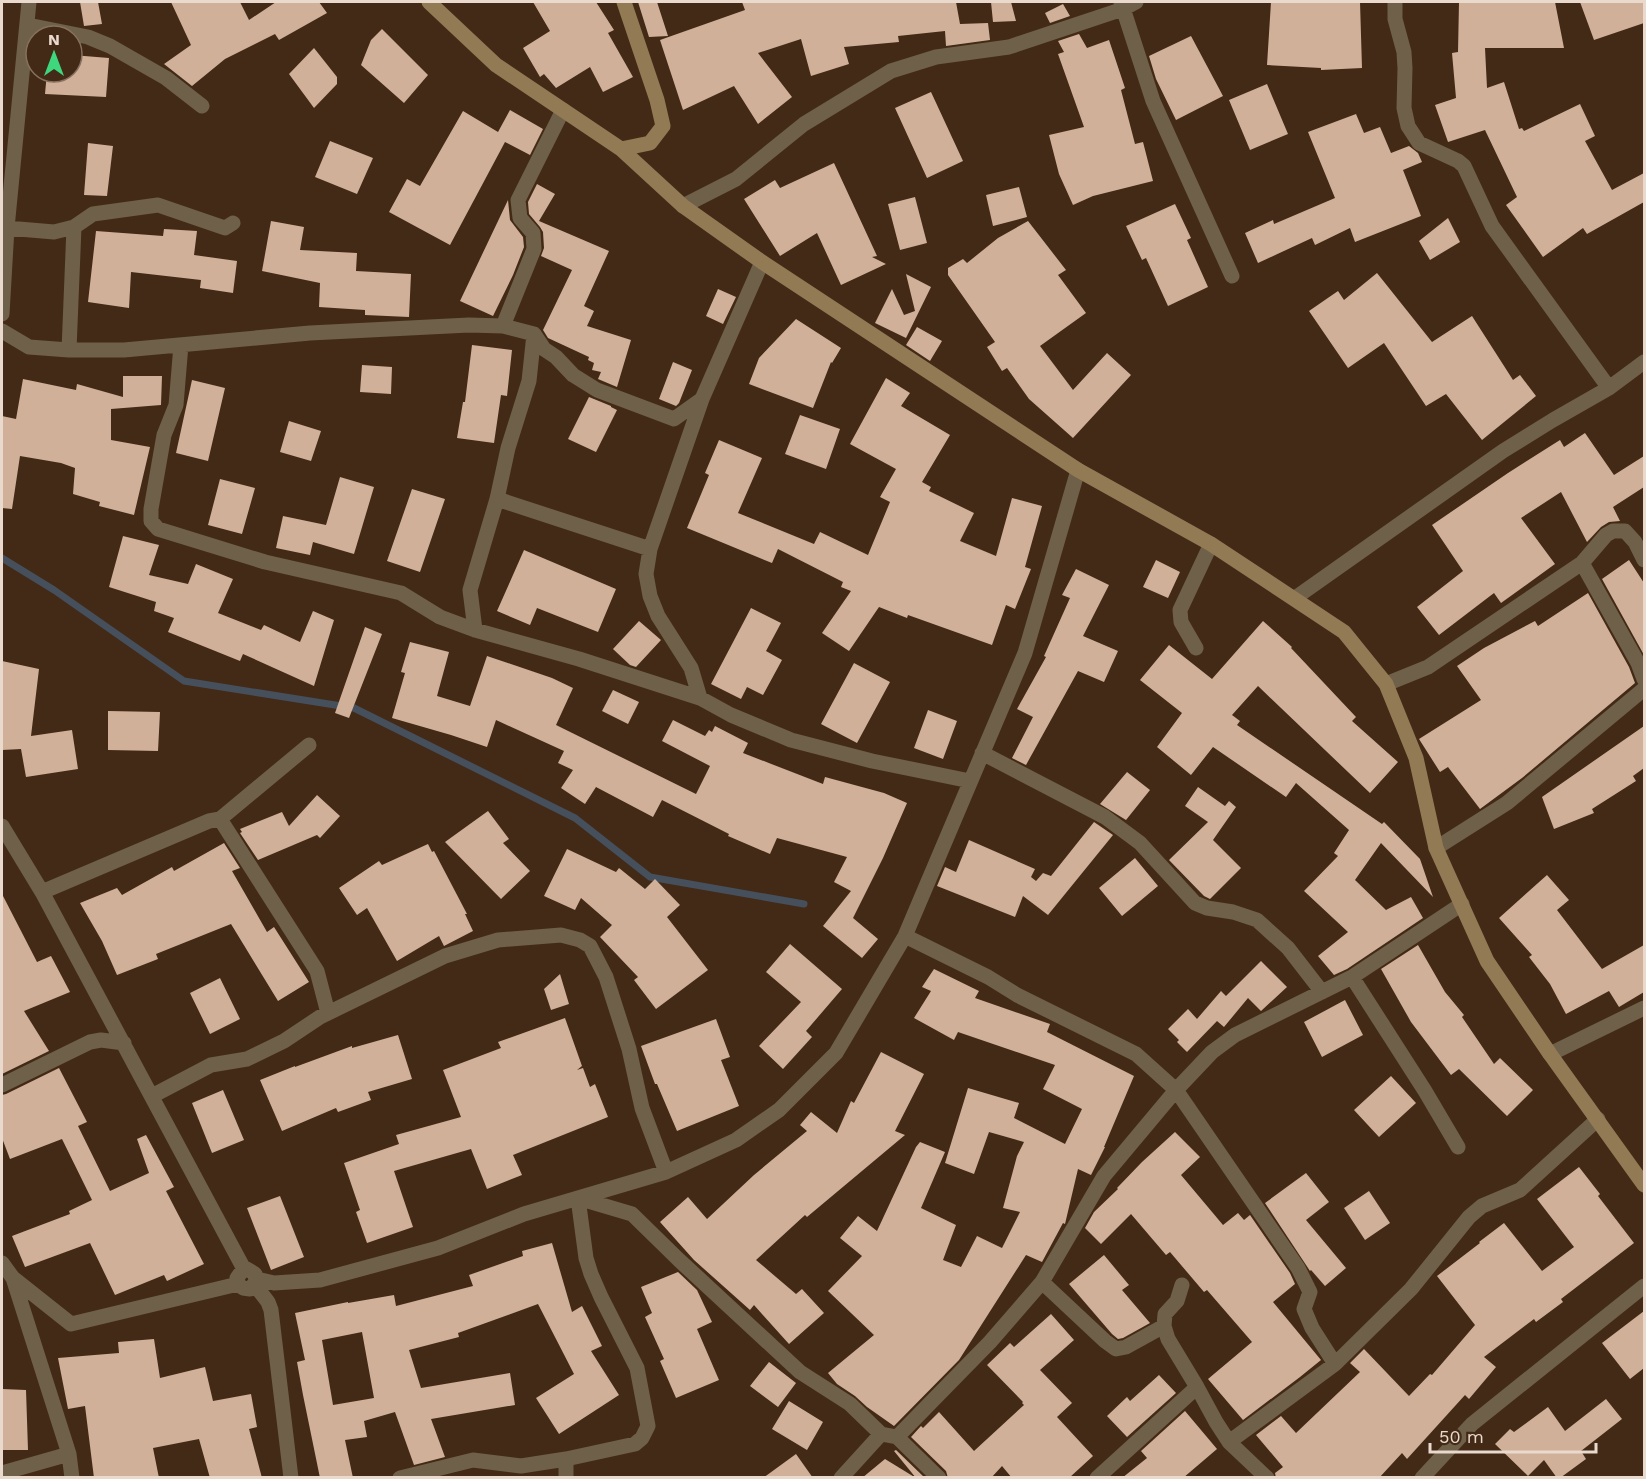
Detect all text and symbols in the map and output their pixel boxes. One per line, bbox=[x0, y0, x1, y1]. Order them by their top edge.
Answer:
north arrow bbox=[24, 24, 84, 84]
text: N bbox=[48, 30, 60, 49]
scale bar bbox=[1430, 1416, 1596, 1454]
text: 50 m bbox=[1439, 1426, 1484, 1447]

